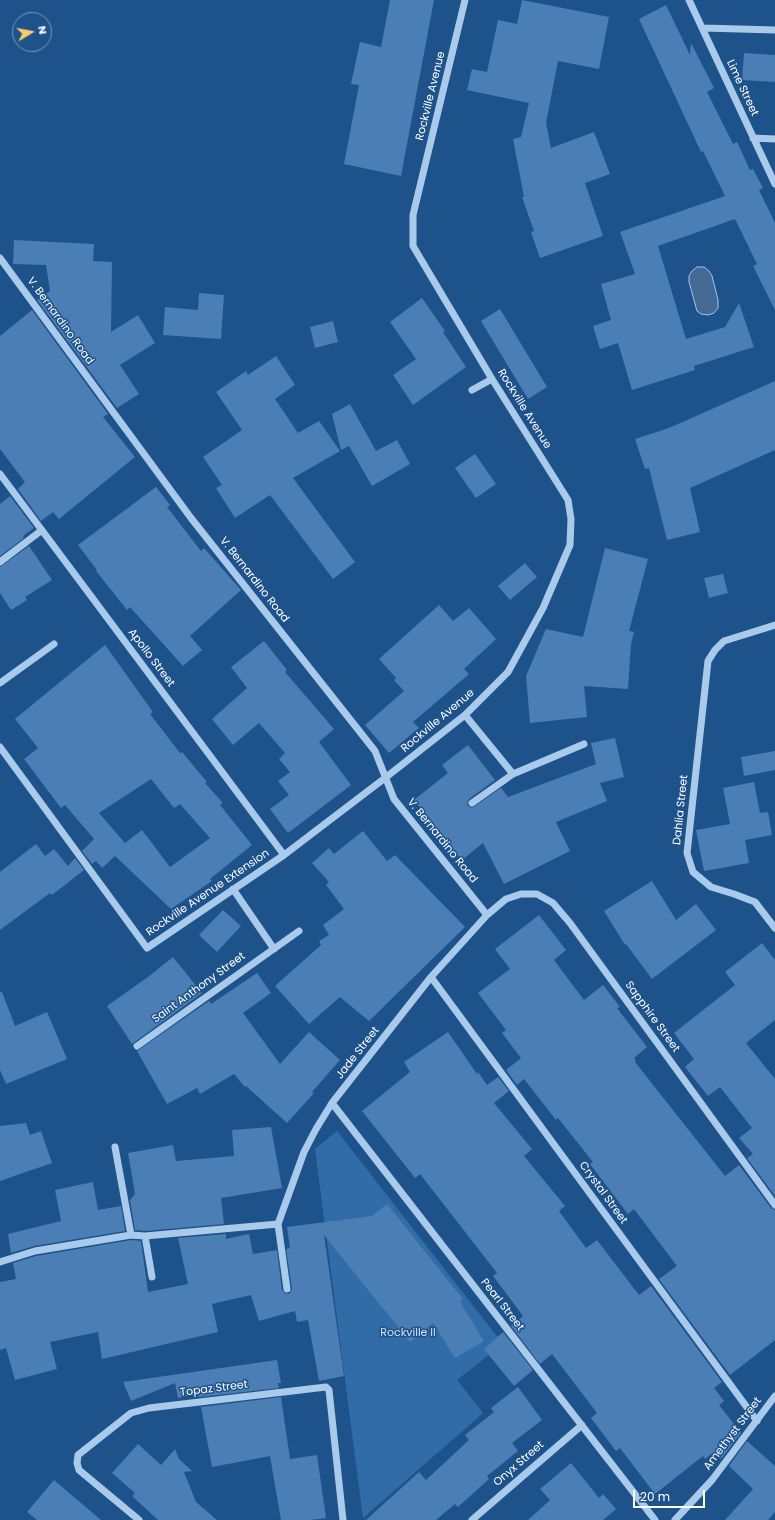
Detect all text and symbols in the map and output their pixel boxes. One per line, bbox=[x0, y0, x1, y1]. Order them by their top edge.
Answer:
north arrow bbox=[12, 12, 52, 52]
text: N bbox=[34, 25, 51, 36]
street label: Rockville Avenue bbox=[414, 50, 448, 142]
street label: Lime Street bbox=[723, 58, 761, 118]
street label: V. Bernardino Road bbox=[24, 275, 96, 367]
street label: Rockville Avenue bbox=[494, 367, 554, 451]
street label: V. Bernardino Road bbox=[217, 535, 291, 625]
street label: Apollo Street bbox=[125, 626, 177, 690]
street label: Rockville Avenue bbox=[399, 687, 477, 755]
street label: Dahlia Street bbox=[671, 774, 691, 846]
street label: V. Bernardino Road bbox=[404, 796, 480, 886]
street label: Rockville Avenue Extension bbox=[144, 847, 272, 939]
street label: Saint Anthony Street bbox=[150, 950, 248, 1026]
street label: Sapphire Street bbox=[622, 979, 682, 1055]
street label: Jade Street bbox=[334, 1024, 382, 1082]
street label: Crystal Street bbox=[576, 1159, 630, 1227]
street label: Pearl Street bbox=[478, 1276, 526, 1334]
park label: Rockville II bbox=[380, 1326, 436, 1340]
street label: Topaz Street bbox=[179, 1378, 249, 1400]
street label: Amethyst Street bbox=[701, 1395, 765, 1473]
street label: Onyx Street bbox=[491, 1439, 547, 1489]
scale bar bbox=[635, 1482, 707, 1508]
text: 20 m bbox=[640, 1488, 670, 1505]

